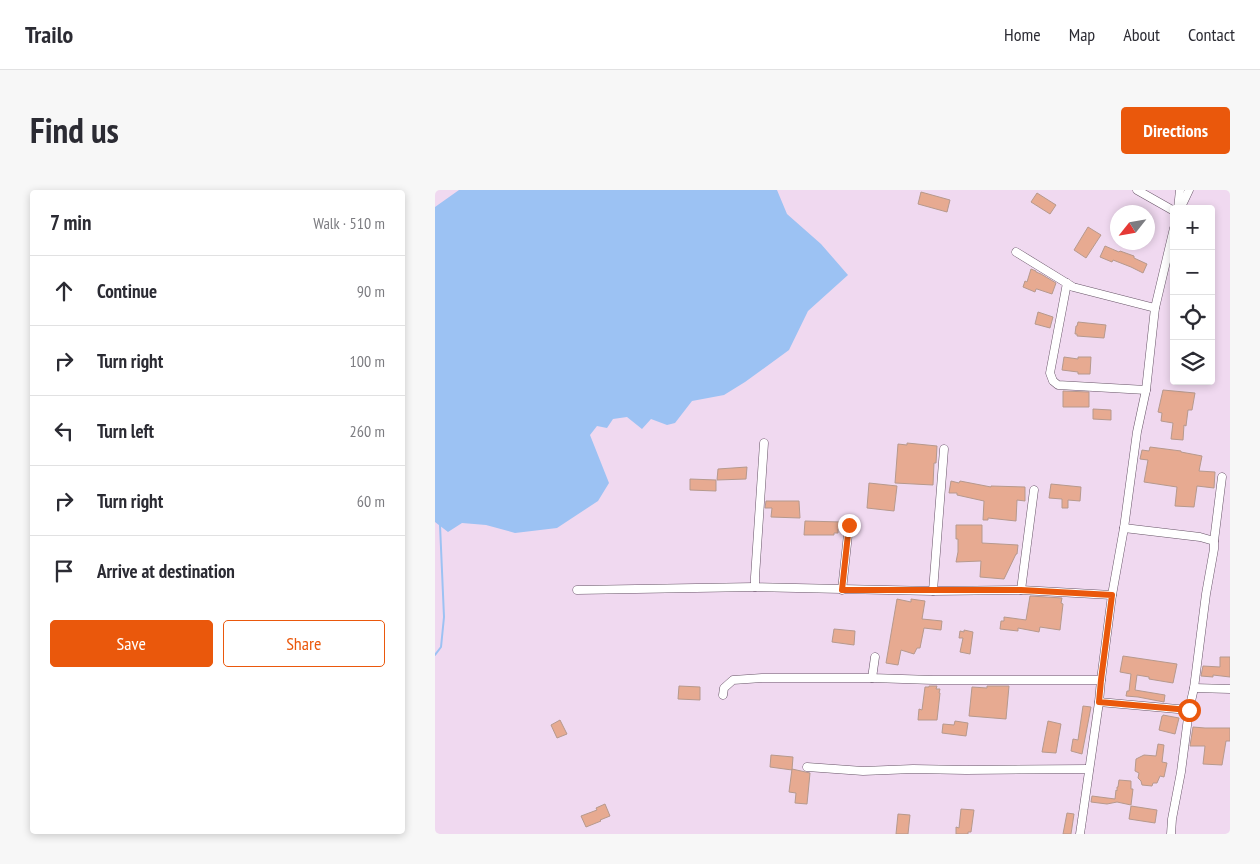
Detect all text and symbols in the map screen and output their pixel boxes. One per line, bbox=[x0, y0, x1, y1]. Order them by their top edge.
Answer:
text: Trailo bbox=[25, 19, 73, 50]
text: Home bbox=[1004, 23, 1041, 46]
text: Map bbox=[1069, 23, 1095, 46]
text: About bbox=[1123, 23, 1160, 46]
text: Contact bbox=[1188, 23, 1235, 46]
text: Find us bbox=[30, 107, 119, 153]
button: Directions bbox=[1121, 107, 1230, 154]
north arrow bbox=[1110, 205, 1155, 250]
map controls bbox=[1170, 205, 1215, 385]
button: + bbox=[1170, 205, 1215, 250]
text: 7 min bbox=[50, 209, 92, 236]
text: Walk · 510 m bbox=[313, 213, 385, 233]
button: − bbox=[1170, 250, 1215, 295]
icon: ahead bbox=[50, 277, 78, 305]
text: Continue bbox=[97, 279, 157, 303]
text: 90 m bbox=[357, 281, 385, 301]
button: locate bbox=[1170, 295, 1215, 340]
button: layers bbox=[1170, 340, 1215, 385]
icon: right bbox=[50, 347, 78, 375]
text: Turn right bbox=[97, 349, 163, 373]
text: 100 m bbox=[350, 351, 385, 371]
icon: left bbox=[50, 417, 78, 445]
text: Turn left bbox=[97, 419, 154, 443]
text: 260 m bbox=[350, 421, 385, 441]
icon: right bbox=[50, 487, 78, 515]
text: Turn right bbox=[97, 489, 163, 513]
text: 60 m bbox=[357, 491, 385, 511]
route end bbox=[838, 514, 861, 537]
icon: arrive bbox=[50, 557, 78, 585]
text: Arrive at destination bbox=[97, 559, 235, 583]
button: Save bbox=[50, 620, 213, 667]
button: Share bbox=[223, 620, 385, 667]
route start bbox=[1178, 699, 1201, 722]

